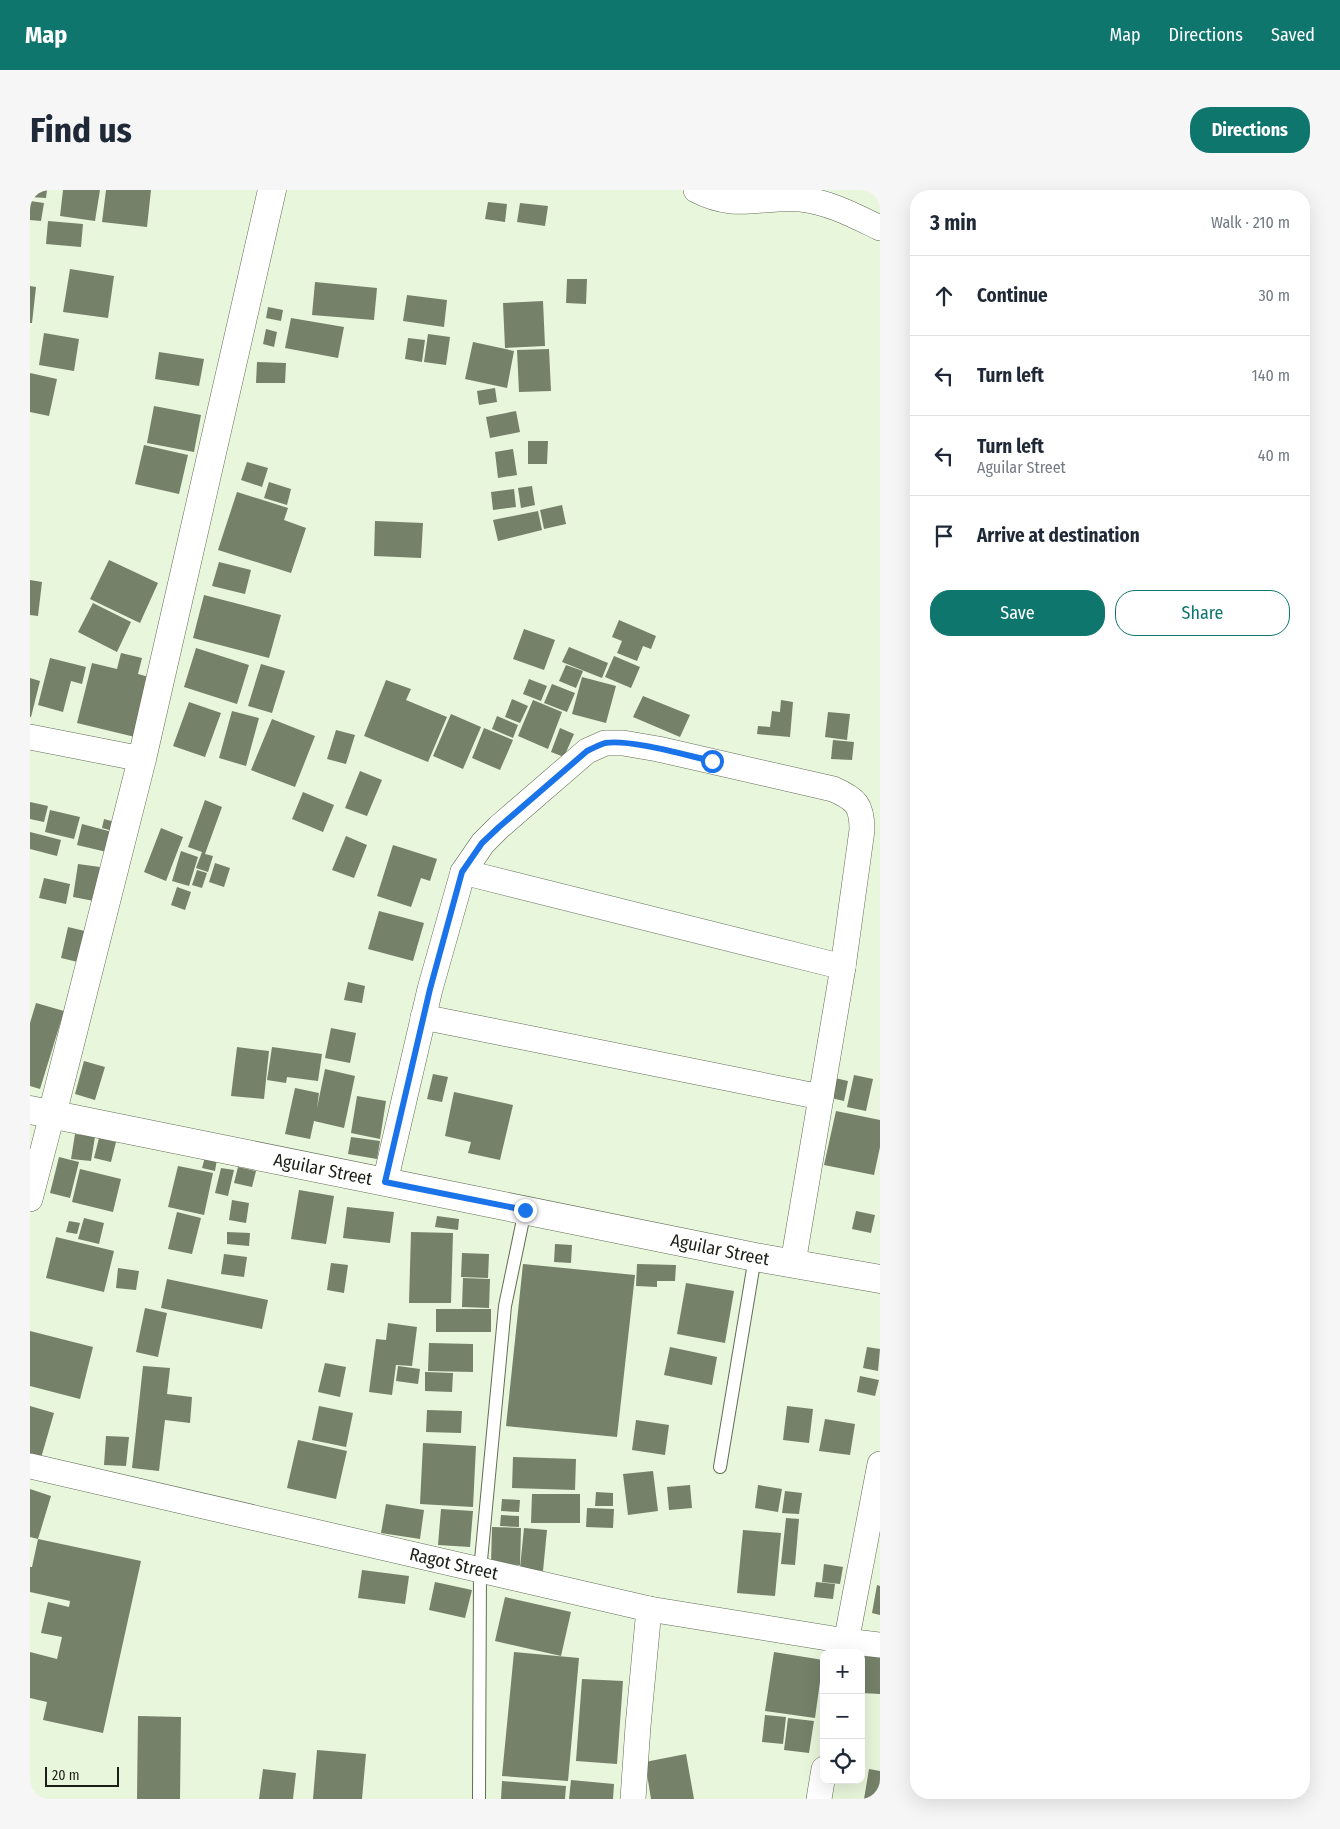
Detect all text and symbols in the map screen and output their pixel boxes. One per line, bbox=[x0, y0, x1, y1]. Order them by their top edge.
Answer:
text: Map bbox=[25, 21, 67, 49]
text: Map bbox=[1109, 24, 1141, 46]
text: Directions bbox=[1169, 24, 1243, 46]
text: Saved bbox=[1271, 24, 1315, 46]
button: Directions bbox=[1190, 107, 1310, 153]
text: Find us bbox=[30, 109, 132, 151]
text: 3 min bbox=[930, 210, 977, 236]
text: Walk · 210 m bbox=[1211, 213, 1290, 232]
icon: ahead bbox=[930, 282, 958, 310]
text: Continue bbox=[977, 284, 1048, 307]
text: 30 m bbox=[1258, 286, 1290, 305]
icon: left bbox=[930, 362, 958, 390]
text: Turn left bbox=[977, 364, 1044, 387]
text: 140 m bbox=[1252, 366, 1290, 385]
text: Turn left bbox=[977, 435, 1044, 458]
icon: left bbox=[930, 442, 958, 470]
text: 40 m bbox=[1258, 446, 1290, 465]
text: Aguilar Street bbox=[977, 458, 1066, 477]
icon: arrive bbox=[930, 522, 958, 550]
text: Arrive at destination bbox=[977, 524, 1140, 547]
button: Save bbox=[930, 590, 1105, 636]
button: Share bbox=[1115, 590, 1290, 636]
route start bbox=[701, 750, 724, 773]
street label: Aguilar Street bbox=[272, 1149, 374, 1190]
route end bbox=[514, 1199, 537, 1222]
street label: Aguilar Street bbox=[669, 1229, 771, 1270]
street label: Ragot Street bbox=[407, 1543, 500, 1585]
map controls bbox=[820, 1649, 865, 1784]
button: + bbox=[820, 1649, 865, 1694]
button: − bbox=[820, 1694, 865, 1739]
button: locate bbox=[820, 1739, 865, 1784]
scale bar bbox=[45, 1764, 119, 1787]
text: 20 m bbox=[52, 1767, 80, 1784]

